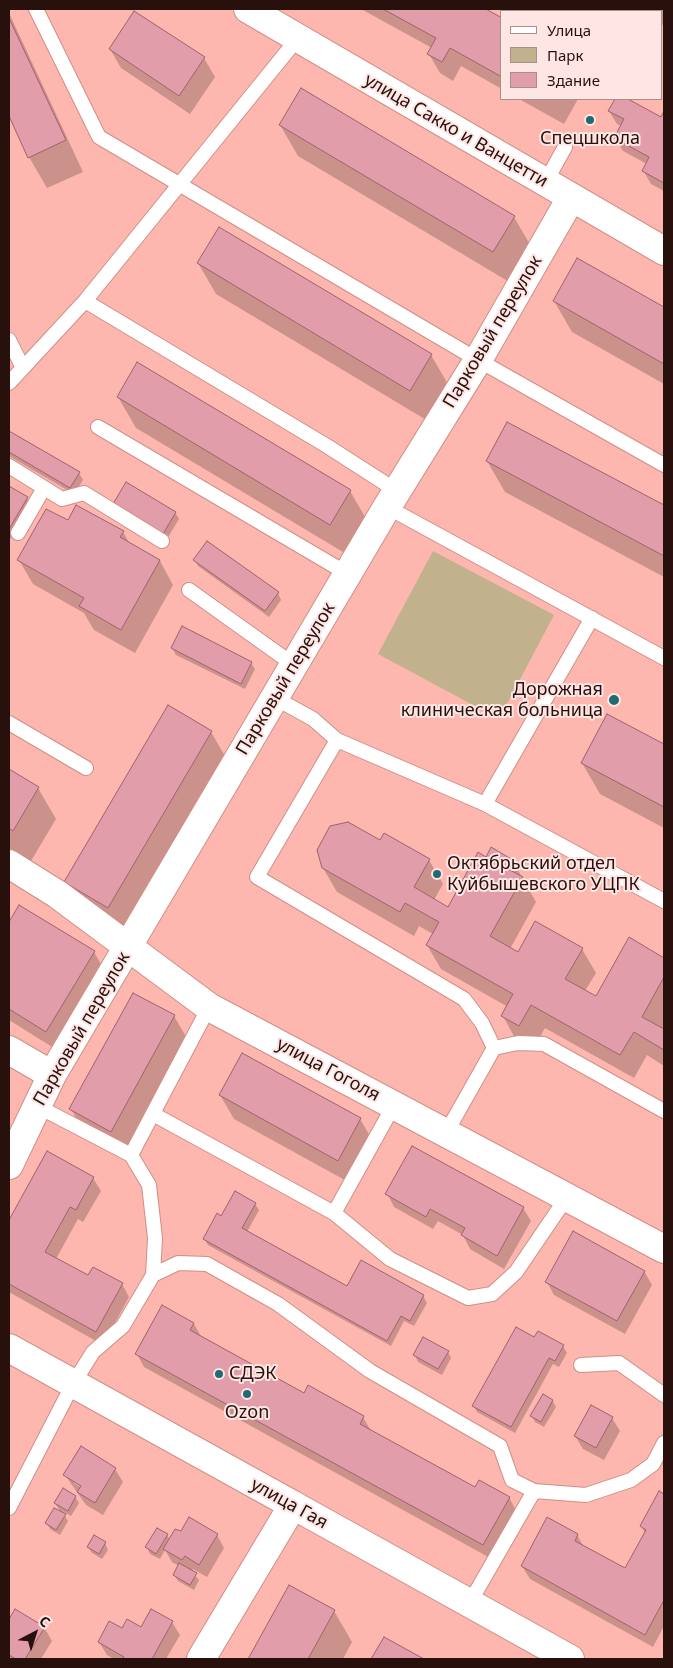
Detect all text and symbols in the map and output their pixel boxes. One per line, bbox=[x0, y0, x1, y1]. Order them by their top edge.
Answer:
legend bbox=[500, 10, 663, 100]
text: Улица bbox=[547, 20, 591, 40]
text: Парк bbox=[547, 45, 583, 65]
street label: улица Сакко и Ванцетти bbox=[360, 69, 552, 193]
text: Здание bbox=[547, 70, 600, 90]
marker: Спецшкола bbox=[584, 114, 596, 126]
place label: Спецшкола bbox=[540, 128, 640, 150]
street label: Парковый переулок bbox=[439, 252, 547, 412]
street label: Парковый переулок bbox=[232, 599, 340, 759]
place label: Дорожная клиническая больница bbox=[401, 679, 603, 722]
marker: Дорожная клиническая больница bbox=[607, 693, 621, 707]
place label: Октябрьский отдел Куйбышевского УЦПК bbox=[447, 853, 640, 896]
marker: Октябрьский отдел Куйбышевского УЦПК bbox=[431, 868, 443, 880]
street label: Парковый переулок bbox=[29, 948, 135, 1110]
street label: улица Гоголя bbox=[273, 1034, 383, 1106]
place label: СДЭК bbox=[229, 1363, 277, 1385]
marker: СДЭК bbox=[213, 1368, 225, 1380]
marker: Ozon bbox=[241, 1388, 253, 1400]
place label: Ozon bbox=[225, 1402, 269, 1424]
street label: улица Гая bbox=[247, 1474, 331, 1534]
north arrow bbox=[10, 1608, 60, 1658]
text: С bbox=[35, 1611, 55, 1631]

